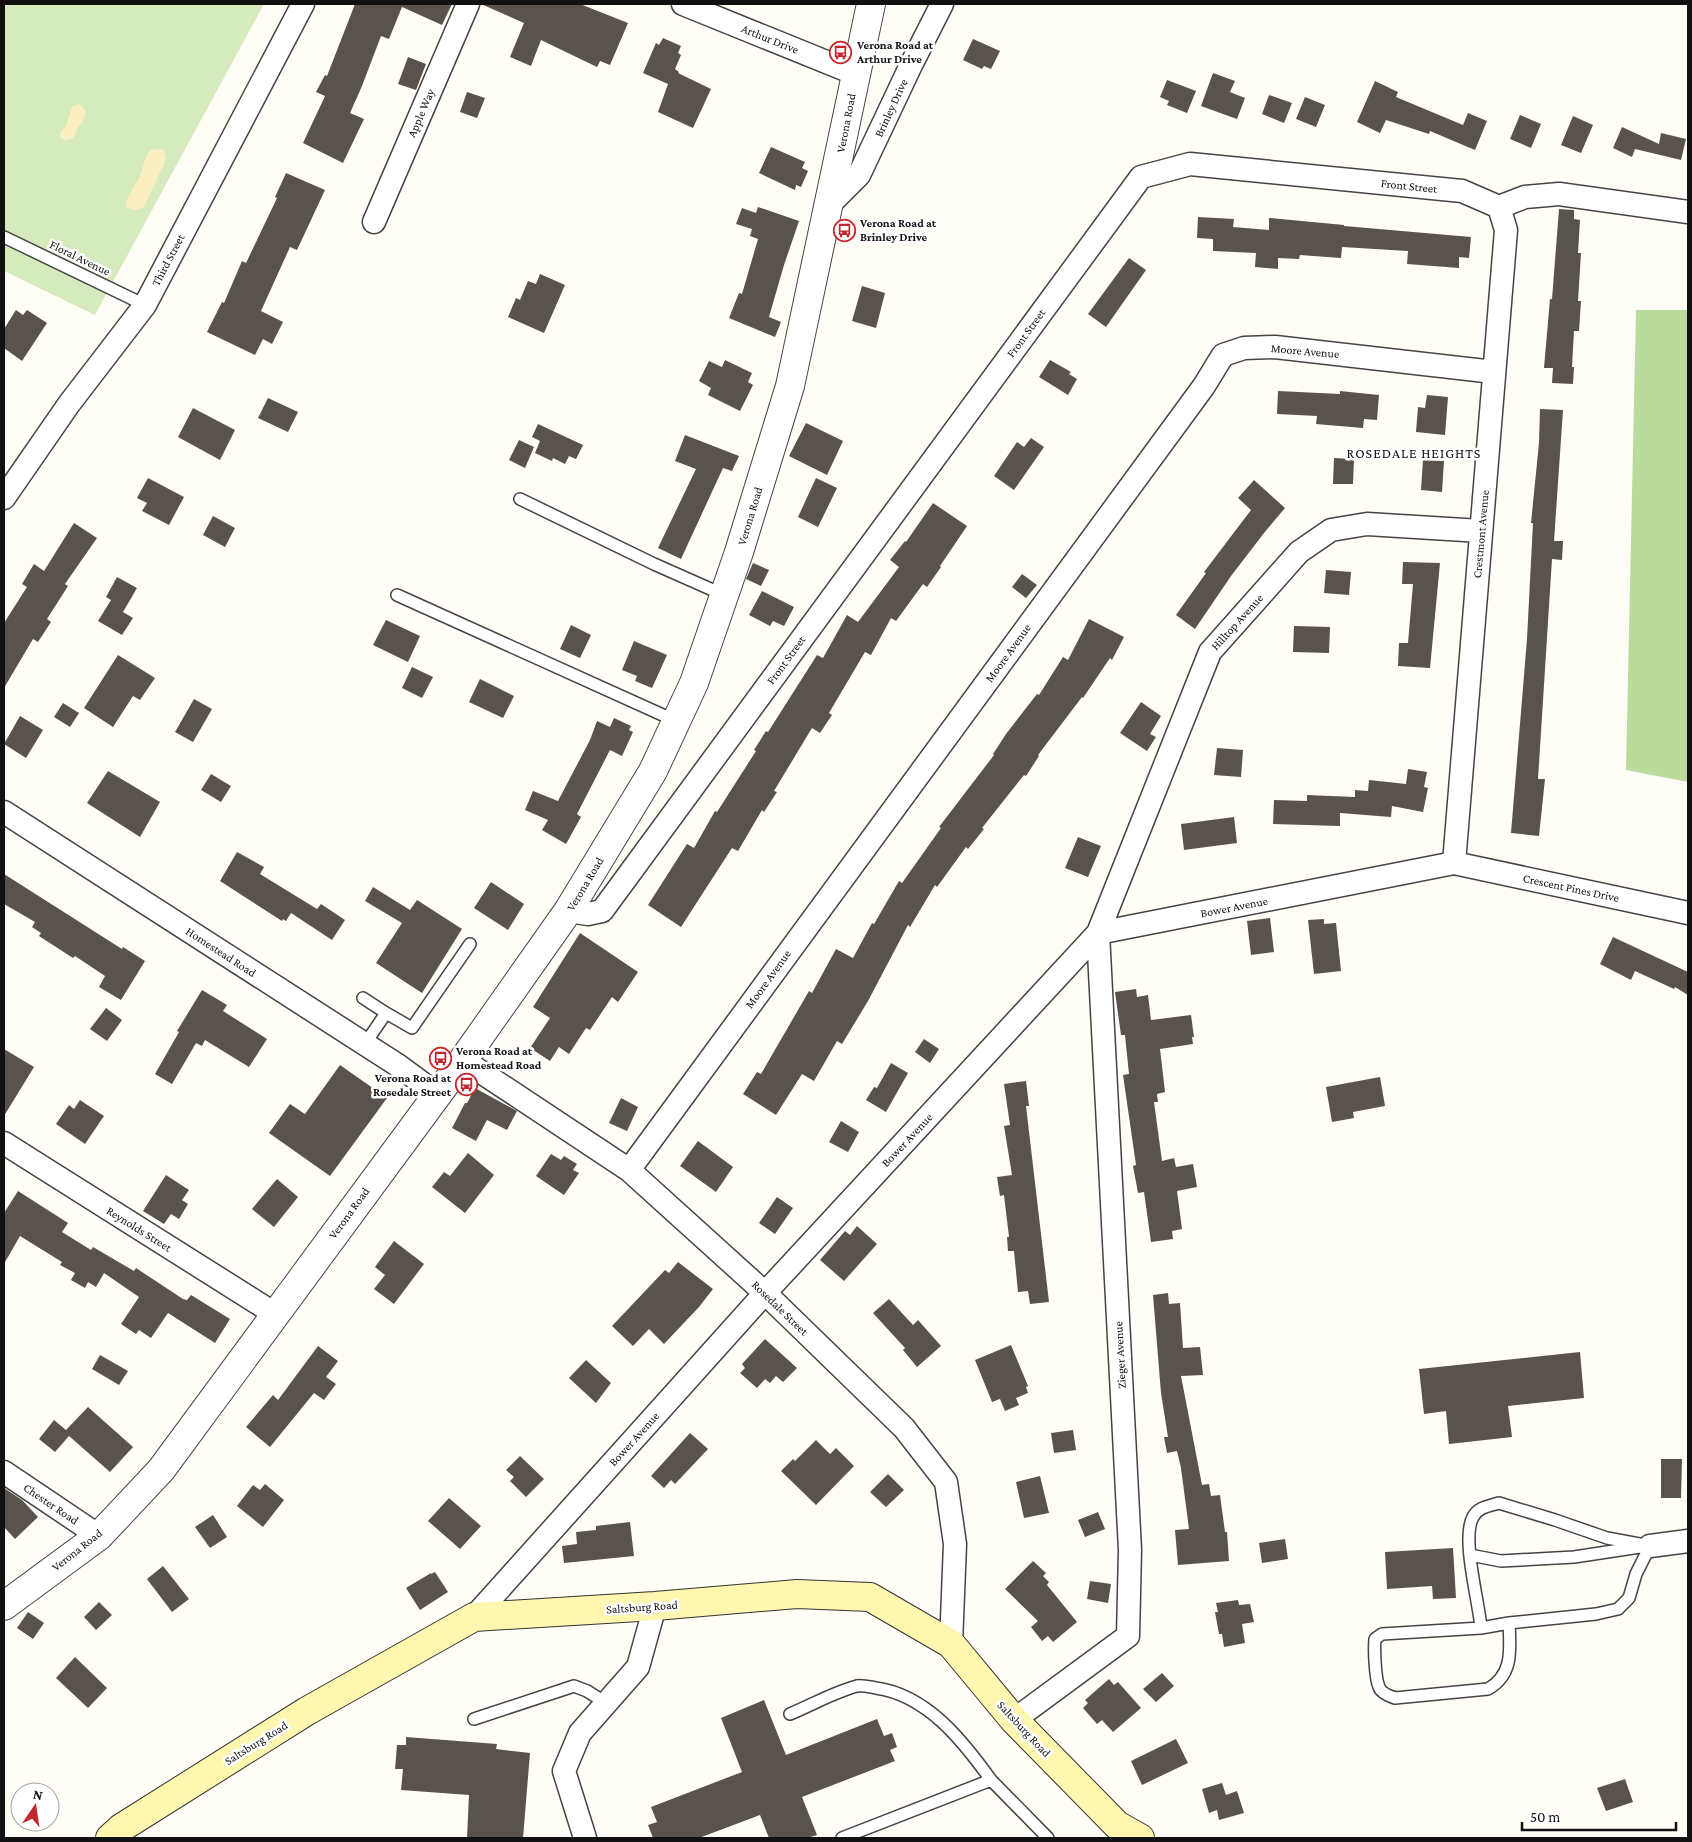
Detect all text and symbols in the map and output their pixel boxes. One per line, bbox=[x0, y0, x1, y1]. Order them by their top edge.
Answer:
street label: Arthur Drive bbox=[739, 21, 801, 57]
place label: Verona Road at Arthur Drive bbox=[856, 38, 934, 66]
bus stop icon: Verona Road at Arthur Drive bbox=[829, 40, 853, 64]
street label: Brinley Drive bbox=[871, 77, 911, 139]
street label: Apple Way bbox=[404, 86, 438, 139]
street label: Verona Road bbox=[833, 91, 859, 154]
street label: Front Street bbox=[1380, 176, 1439, 196]
place label: Verona Road at Brinley Drive bbox=[859, 216, 937, 244]
bus stop icon: Verona Road at Brinley Drive bbox=[832, 218, 856, 242]
street label: Third Street bbox=[148, 231, 188, 288]
street label: Floral Avenue bbox=[48, 237, 112, 279]
street label: Front Street bbox=[1004, 305, 1049, 360]
street label: Moore Avenue bbox=[1270, 341, 1340, 361]
district label: ROSEDALE HEIGHTS bbox=[1347, 445, 1481, 461]
street label: Verona Road bbox=[735, 485, 766, 547]
street label: Crestmont Avenue bbox=[1470, 489, 1492, 579]
street label: Hilltop Avenue bbox=[1208, 591, 1266, 653]
street label: Moore Avenue bbox=[982, 621, 1034, 685]
street label: Front Street bbox=[764, 632, 809, 687]
street label: Verona Road bbox=[564, 854, 607, 913]
street label: Crescent Pines Drive bbox=[1522, 871, 1620, 905]
street label: Bower Avenue bbox=[1199, 894, 1269, 920]
street label: Homestead Road bbox=[183, 924, 259, 980]
street label: Moore Avenue bbox=[742, 947, 794, 1011]
place label: Verona Road at Homestead Road bbox=[455, 1044, 542, 1072]
bus stop icon: Verona Road at Homestead Road bbox=[428, 1046, 452, 1070]
place label: Verona Road at Rosedale Street bbox=[373, 1071, 452, 1099]
bus stop icon: Verona Road at Rosedale Street bbox=[455, 1073, 479, 1097]
street label: Bower Avenue bbox=[879, 1110, 935, 1170]
street label: Verona Road bbox=[326, 1184, 373, 1241]
street label: Reynolds Street bbox=[104, 1203, 175, 1255]
street label: Rosedale Street bbox=[749, 1278, 812, 1339]
street label: Zieger Avenue bbox=[1111, 1321, 1129, 1389]
street label: Bower Avenue bbox=[606, 1409, 662, 1469]
street label: Chester Road bbox=[21, 1480, 82, 1528]
street label: Verona Road bbox=[49, 1526, 106, 1574]
street label: Saltsburg Road bbox=[606, 1597, 679, 1616]
street label: Saltsburg Road bbox=[994, 1698, 1054, 1761]
street label: Saltsburg Road bbox=[222, 1718, 291, 1768]
north arrow bbox=[10, 1782, 60, 1832]
text: N bbox=[31, 1785, 45, 1803]
scale bar bbox=[1522, 1800, 1676, 1832]
text: 50 m bbox=[1530, 1809, 1560, 1825]

